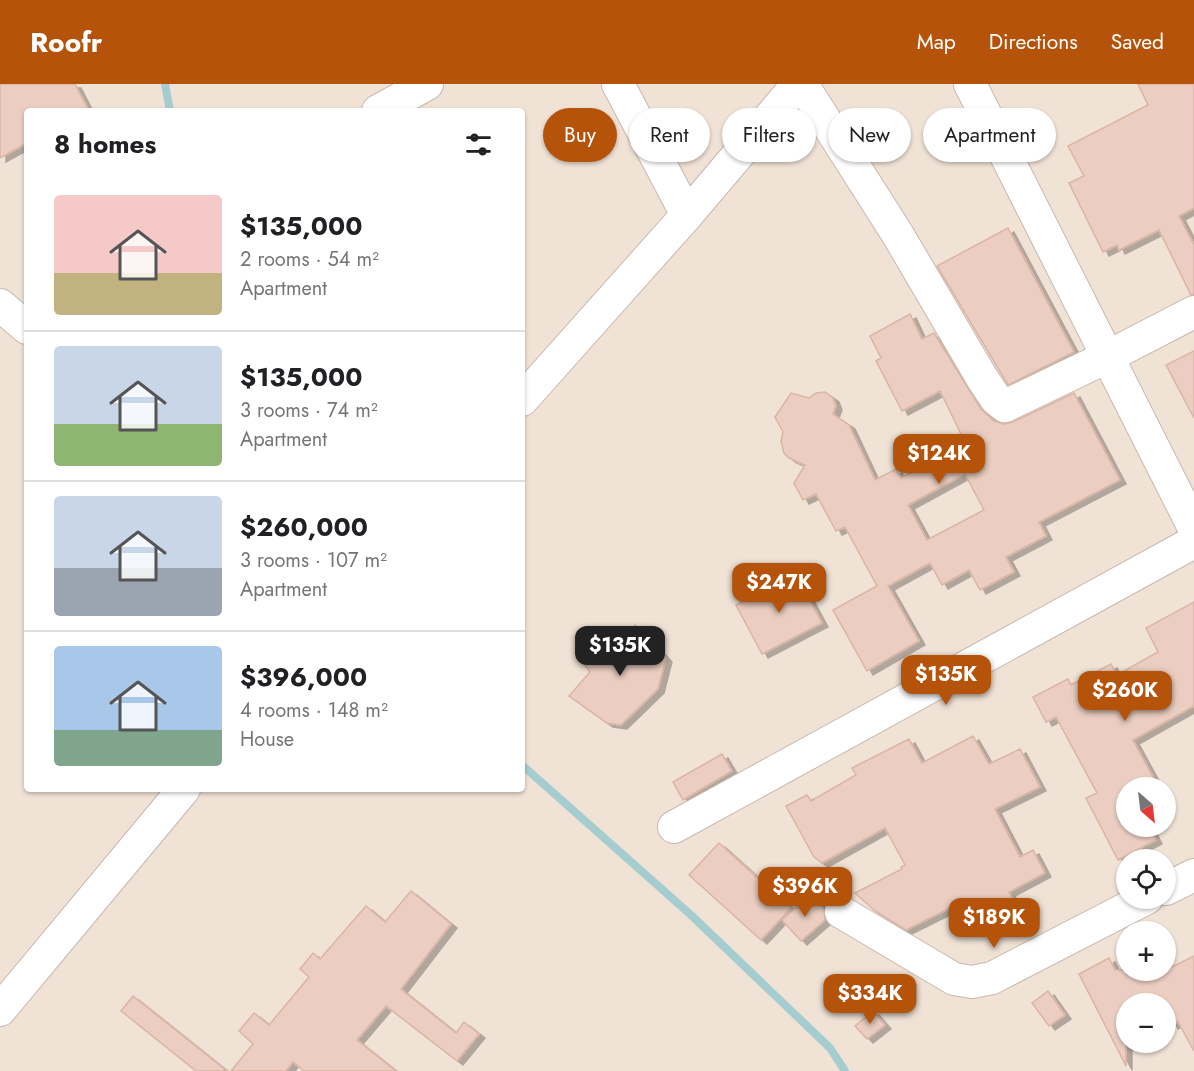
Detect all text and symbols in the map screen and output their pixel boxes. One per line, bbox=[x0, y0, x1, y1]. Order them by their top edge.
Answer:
text: Roofr bbox=[30, 22, 102, 63]
text: Map bbox=[917, 27, 956, 57]
text: Directions bbox=[989, 27, 1078, 57]
text: Saved bbox=[1111, 27, 1164, 57]
chip: Buy bbox=[543, 108, 617, 162]
chip: Rent bbox=[629, 108, 710, 162]
chip: Filters bbox=[722, 108, 816, 162]
chip: New bbox=[828, 108, 911, 162]
chip: Apartment bbox=[923, 108, 1056, 162]
text: 8 homes bbox=[54, 125, 156, 163]
icon: filters bbox=[462, 128, 495, 161]
text: $135,000 bbox=[240, 207, 362, 245]
icon: home bbox=[102, 219, 174, 291]
text: 2 rooms · 54 m² bbox=[240, 245, 379, 274]
text: Apartment bbox=[240, 274, 327, 303]
text: $135,000 bbox=[240, 358, 362, 396]
icon: home bbox=[102, 370, 174, 442]
text: 3 rooms · 74 m² bbox=[240, 396, 378, 425]
text: Apartment bbox=[240, 425, 327, 454]
pin: $124K bbox=[897, 434, 981, 485]
text: $124K bbox=[907, 439, 971, 468]
text: $260,000 bbox=[240, 508, 368, 546]
icon: home bbox=[102, 520, 174, 592]
text: 3 rooms · 107 m² bbox=[240, 546, 387, 575]
pin: $247K bbox=[737, 563, 821, 614]
text: $247K bbox=[746, 568, 812, 597]
text: Apartment bbox=[240, 575, 327, 604]
pin: $135K bbox=[578, 626, 662, 677]
text: $135K bbox=[589, 631, 651, 660]
pin: $135K bbox=[904, 655, 988, 706]
text: $396,000 bbox=[240, 658, 367, 696]
text: $135K bbox=[915, 660, 977, 689]
icon: home bbox=[102, 670, 174, 742]
pin: $260K bbox=[1083, 671, 1167, 722]
text: $260K bbox=[1092, 676, 1158, 705]
text: 4 rooms · 148 m² bbox=[240, 696, 388, 725]
text: House bbox=[240, 725, 294, 754]
north arrow bbox=[1116, 777, 1176, 837]
map controls bbox=[1116, 777, 1176, 1053]
button: locate bbox=[1116, 849, 1176, 909]
pin: $396K bbox=[763, 867, 847, 918]
text: $396K bbox=[772, 872, 838, 901]
pin: $189K bbox=[952, 898, 1036, 949]
text: $189K bbox=[963, 903, 1025, 932]
button: + bbox=[1116, 921, 1176, 981]
pin: $334K bbox=[828, 974, 912, 1025]
text: $334K bbox=[837, 979, 903, 1008]
button: − bbox=[1116, 993, 1176, 1053]

